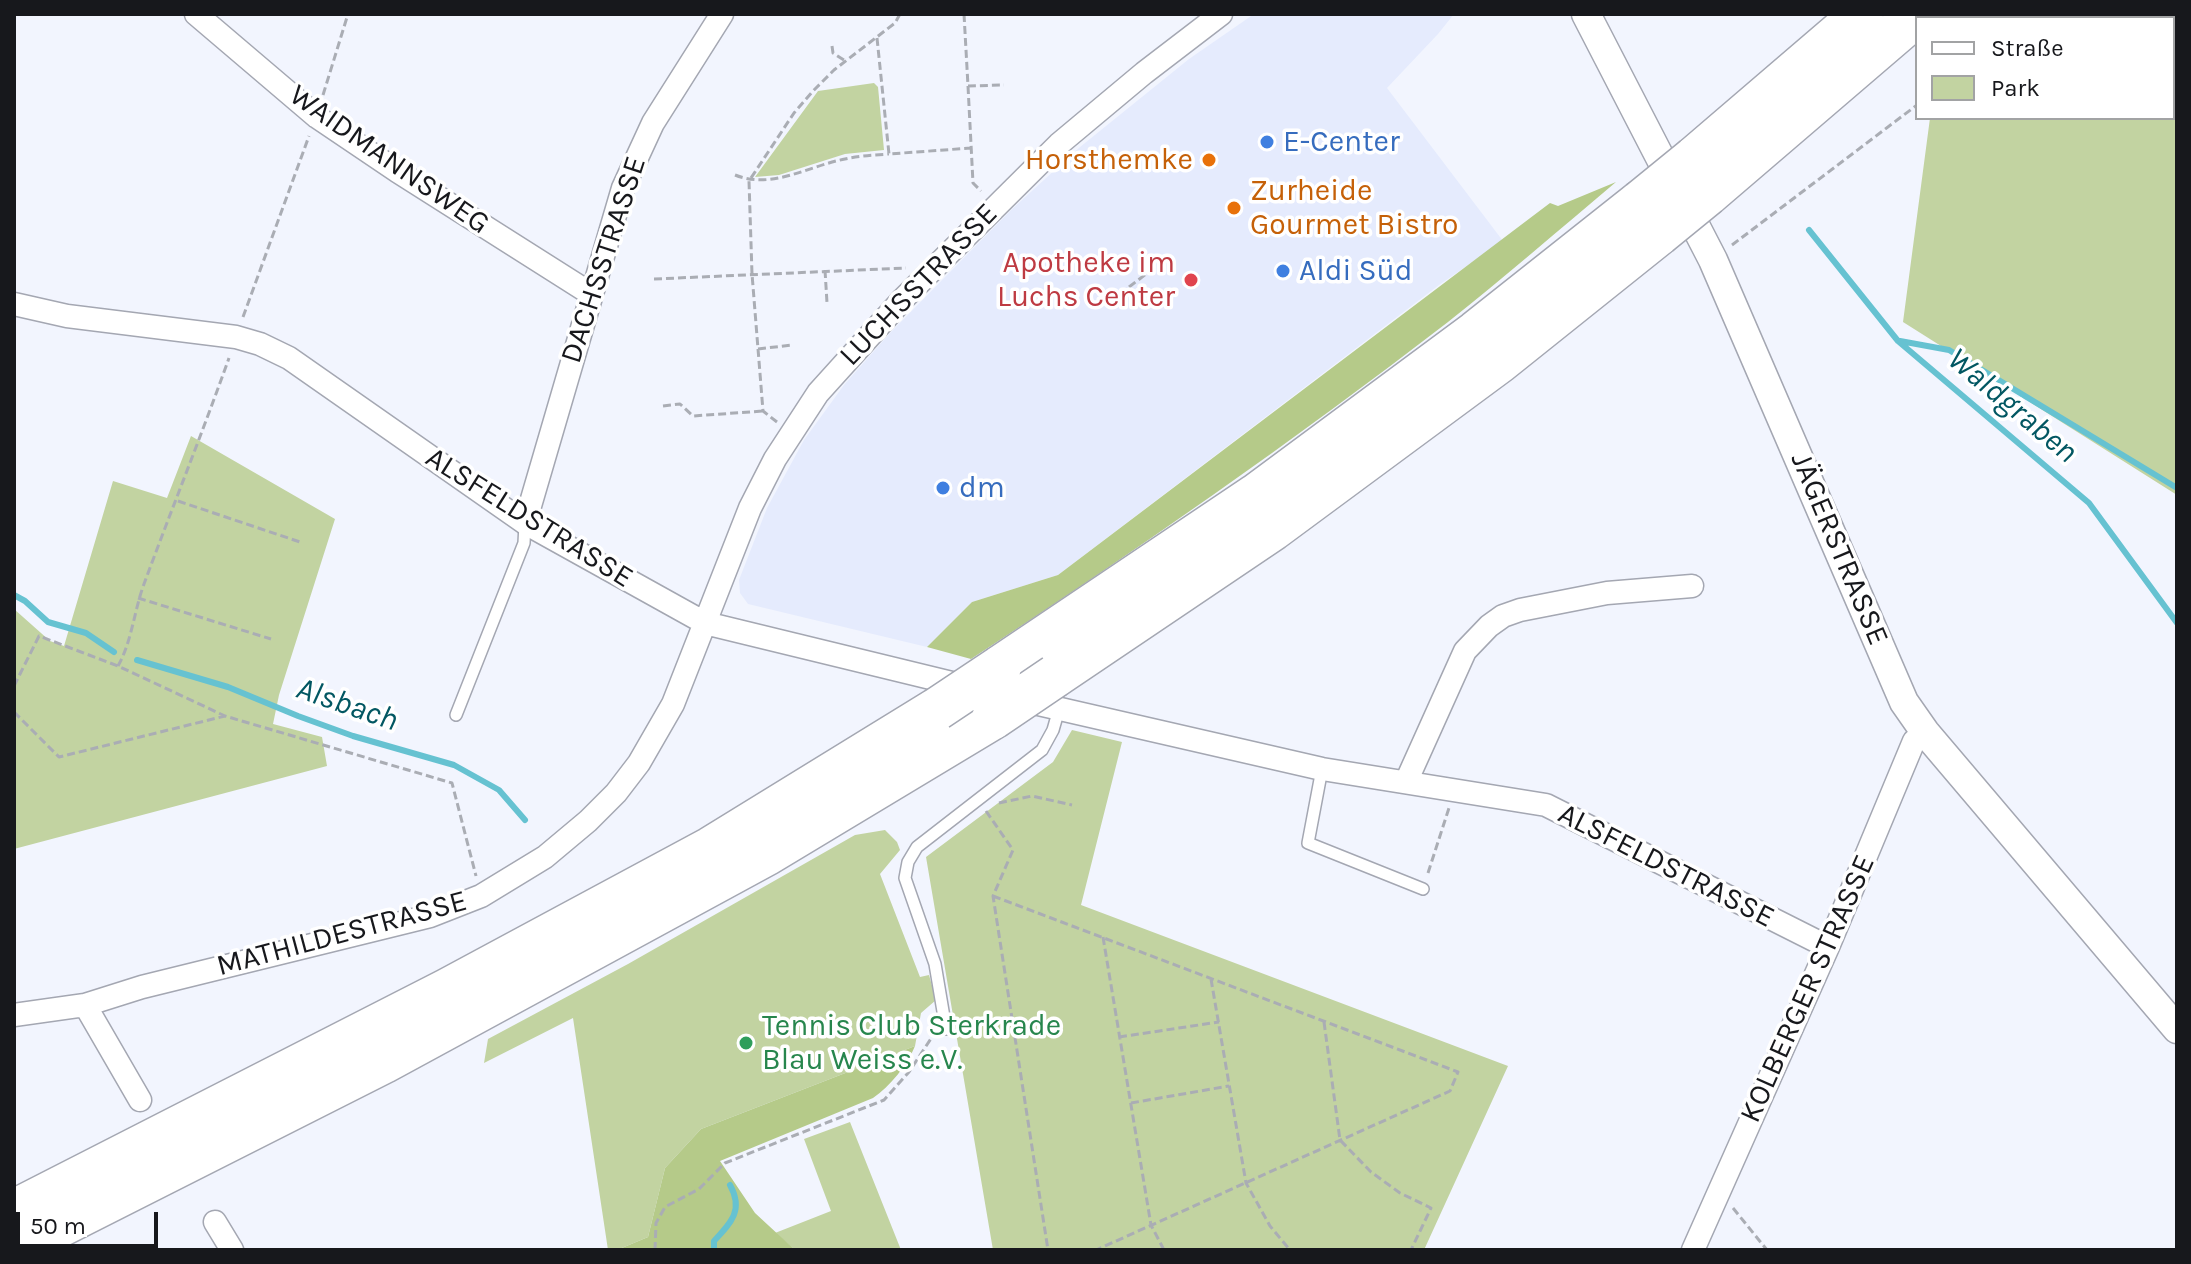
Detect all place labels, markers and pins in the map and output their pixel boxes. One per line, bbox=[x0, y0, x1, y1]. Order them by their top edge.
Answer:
place label: E-Center bbox=[1283, 124, 1400, 160]
marker: E-Center bbox=[1258, 133, 1276, 151]
place label: Horsthemke bbox=[1025, 142, 1193, 178]
marker: Horsthemke bbox=[1200, 151, 1218, 169]
place label: Zurheide Gourmet Bistro bbox=[1250, 173, 1458, 244]
marker: Zurheide Gourmet Bistro bbox=[1225, 199, 1243, 217]
place label: Apotheke im Luchs Center bbox=[997, 245, 1175, 316]
place label: Aldi Süd bbox=[1299, 253, 1413, 289]
marker: Aldi Süd bbox=[1274, 262, 1292, 280]
marker: Apotheke im Luchs Center bbox=[1182, 271, 1200, 289]
place label: dm bbox=[959, 470, 1005, 506]
marker: dm bbox=[934, 479, 952, 497]
place label: Tennis Club Sterkrade Blau Weiss e.V. bbox=[762, 1008, 1061, 1078]
marker: Tennis Club Sterkrade Blau Weiss e.V. bbox=[737, 1034, 755, 1052]

